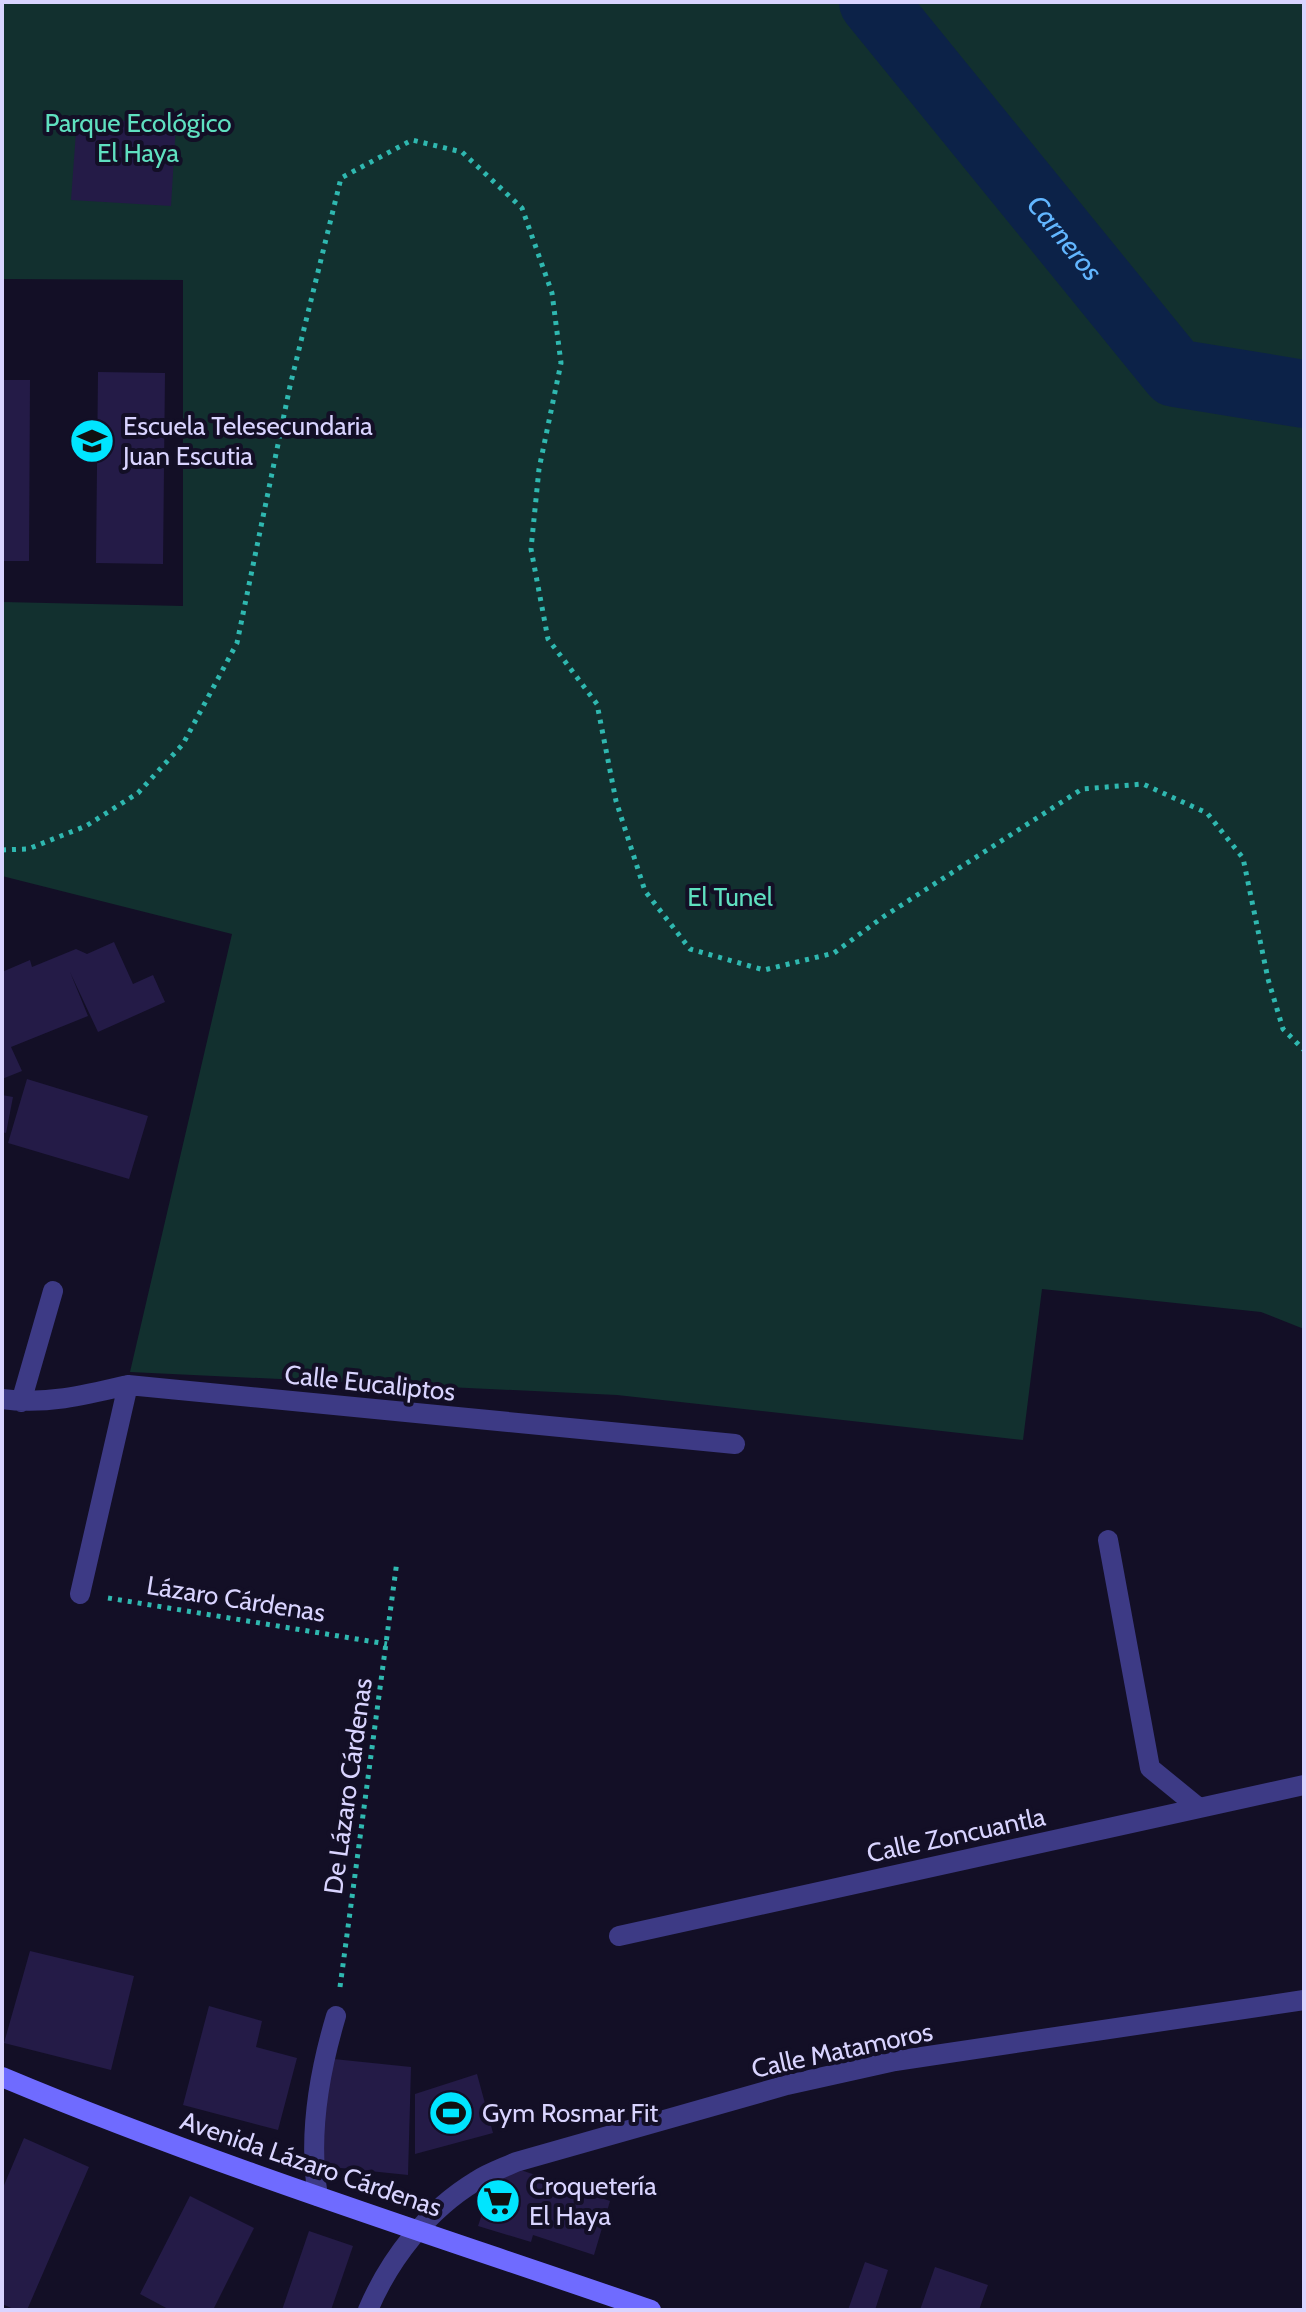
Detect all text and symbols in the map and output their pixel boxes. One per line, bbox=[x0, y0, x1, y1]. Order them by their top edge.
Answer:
park label: Parque Ecológico El Haya bbox=[44, 107, 232, 169]
water label: Carneros bbox=[1020, 188, 1110, 288]
place label: Escuela Telesecundaria Juan Escutia bbox=[122, 410, 373, 472]
school or university icon: Escuela Telesecundaria Juan Escutia bbox=[68, 417, 116, 465]
park label: El Tunel bbox=[687, 881, 773, 913]
street label: Calle Eucaliptos bbox=[283, 1358, 457, 1408]
street label: Lázaro Cárdenas bbox=[145, 1569, 328, 1629]
street label: De Lázaro Cárdenas bbox=[317, 1676, 379, 1896]
street label: Calle Zoncuantla bbox=[864, 1800, 1049, 1870]
street label: Calle Matamoros bbox=[749, 2015, 936, 2085]
sports icon: Gym Rosmar Fit bbox=[427, 2089, 475, 2137]
place label: Gym Rosmar Fit bbox=[482, 2097, 658, 2129]
street label: Avenida Lázaro Cárdenas bbox=[176, 2104, 446, 2224]
place label: Croquetería El Haya bbox=[529, 2170, 657, 2232]
supermarket icon: Croquetería El Haya bbox=[474, 2177, 522, 2225]

